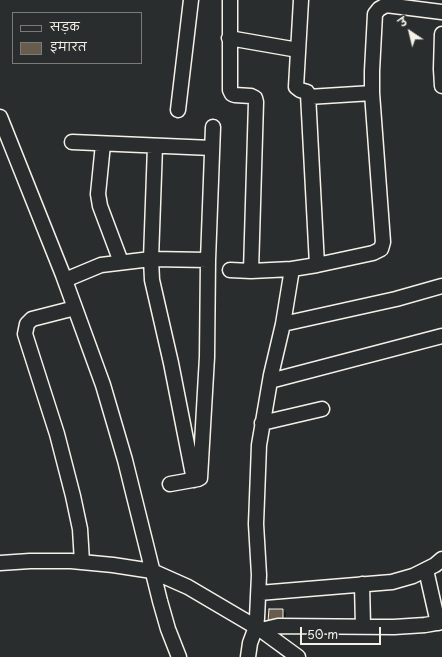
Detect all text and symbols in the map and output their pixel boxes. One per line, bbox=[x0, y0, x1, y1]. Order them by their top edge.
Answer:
legend bbox=[12, 12, 142, 64]
north arrow bbox=[390, 12, 430, 52]
text: उ bbox=[395, 13, 411, 31]
text: सड़क bbox=[50, 17, 80, 35]
text: इमारत bbox=[50, 37, 87, 55]
scale bar bbox=[302, 619, 383, 645]
text: 50 m bbox=[307, 625, 338, 643]

